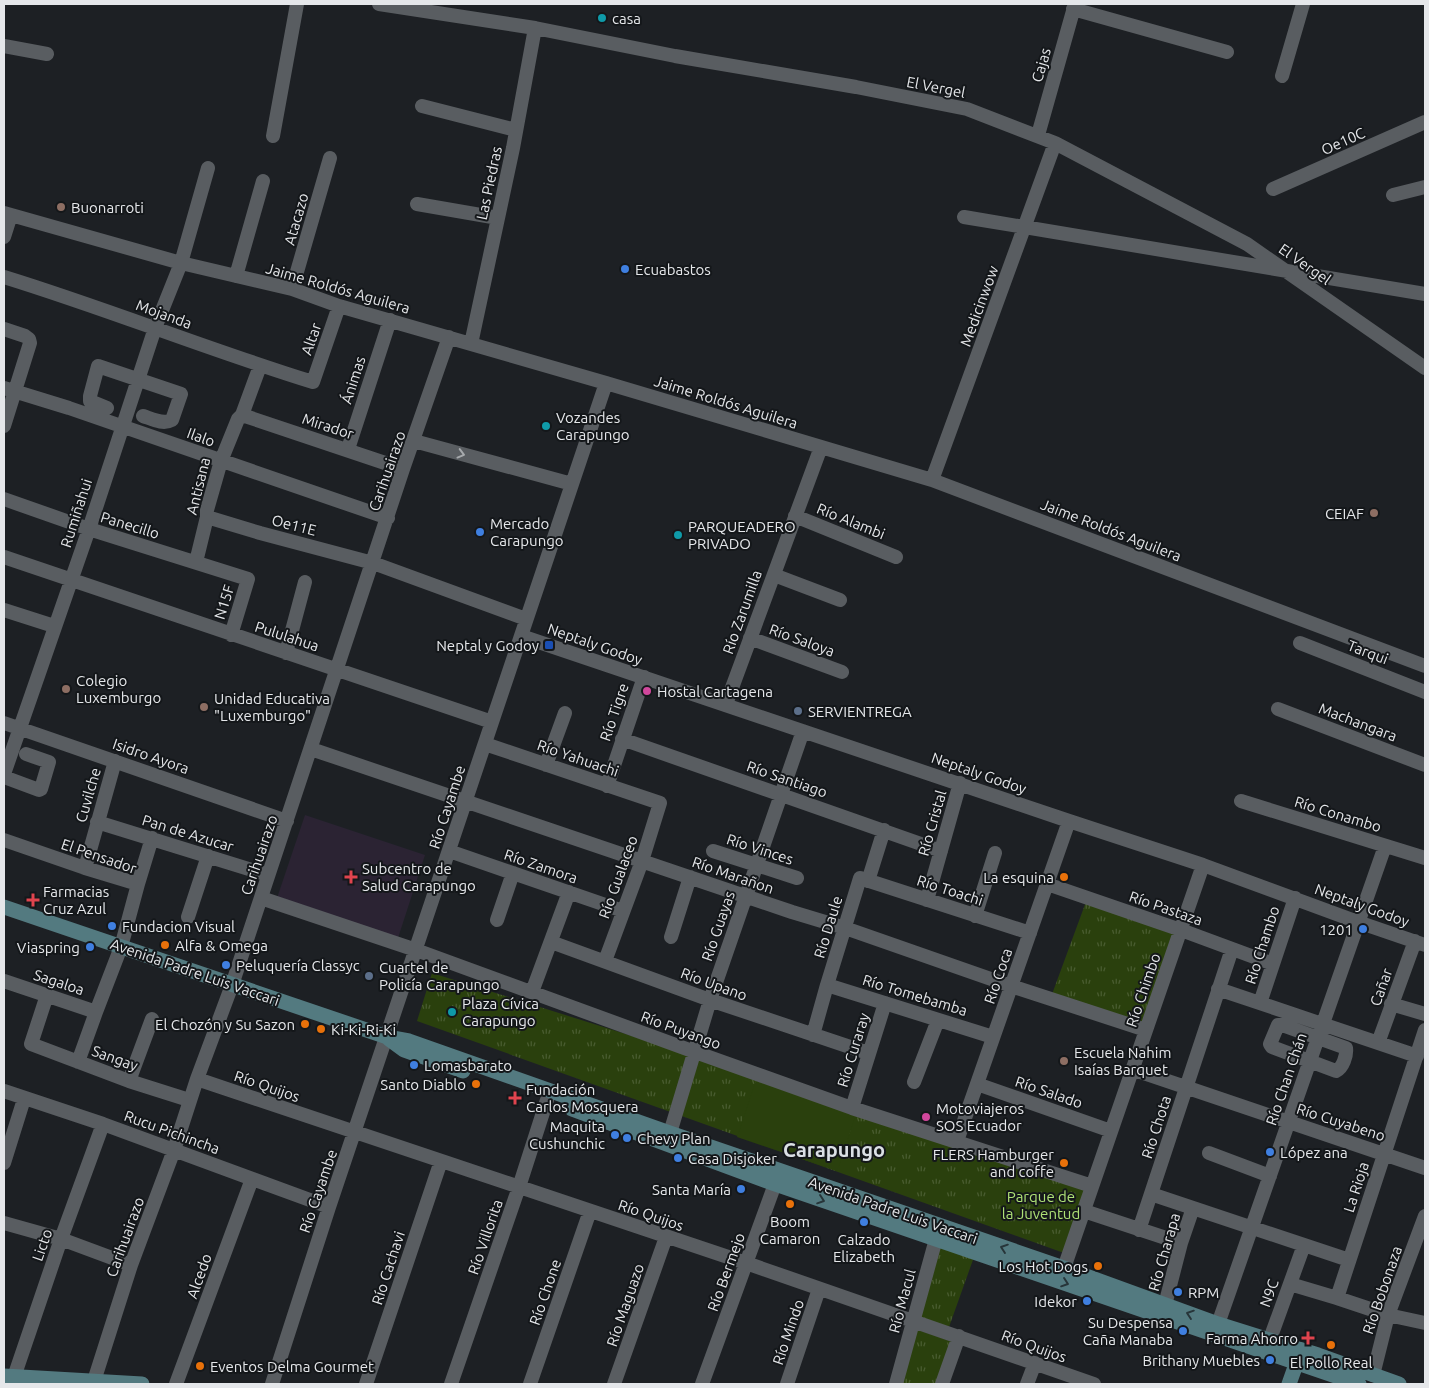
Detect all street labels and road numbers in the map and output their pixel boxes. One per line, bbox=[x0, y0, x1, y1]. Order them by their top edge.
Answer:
street label: Cajas bbox=[1028, 46, 1054, 84]
street label: El Vergel bbox=[905, 73, 967, 101]
street label: Oe10C bbox=[1319, 124, 1367, 158]
street label: Las Piedras bbox=[473, 145, 505, 221]
street label: Atacazo bbox=[280, 191, 312, 247]
street label: El Vergel bbox=[1276, 240, 1334, 288]
street label: Jaime Roldós Aguilera bbox=[264, 259, 412, 317]
street label: Medicinwow bbox=[956, 263, 1002, 349]
street label: Mojanda bbox=[134, 296, 194, 332]
street label: Altar bbox=[298, 320, 324, 357]
street label: Ánimas bbox=[337, 354, 369, 406]
street label: Jaime Roldós Aguilera bbox=[652, 372, 800, 432]
street label: Mirador bbox=[300, 410, 356, 442]
street label: Ilalo bbox=[185, 424, 217, 450]
street label: Carihuairazo bbox=[365, 429, 409, 513]
street label: Antisana bbox=[183, 456, 213, 516]
street label: Rumiñahui bbox=[57, 476, 95, 550]
street label: Jaime Roldós Aguilera bbox=[1038, 495, 1184, 565]
street label: Río Alambi bbox=[814, 500, 888, 542]
street label: Panecillo bbox=[99, 508, 161, 542]
street label: Oe11E bbox=[270, 511, 318, 539]
street label: Río Zarumilla bbox=[719, 568, 765, 656]
street label: N15F bbox=[211, 582, 237, 621]
street label: Pululahua bbox=[253, 618, 321, 654]
street label: Neptaly Godoy bbox=[545, 620, 645, 668]
street label: Río Saloya bbox=[767, 620, 837, 660]
street label: Tarqui bbox=[1345, 637, 1391, 667]
street label: Río Tigre bbox=[596, 681, 632, 743]
street label: Machangara bbox=[1317, 699, 1399, 745]
street label: Isidro Ayora bbox=[111, 735, 191, 777]
street label: Río Yahuachi bbox=[535, 736, 621, 780]
street label: Neptaly Godoy bbox=[929, 749, 1029, 797]
street label: Río Santiago bbox=[745, 757, 829, 801]
street label: Río Cayambe bbox=[425, 763, 469, 851]
street label: Cuvilche bbox=[72, 766, 104, 824]
street label: Río Cristal bbox=[914, 788, 950, 858]
street label: Río Conambo bbox=[1293, 793, 1383, 835]
street label: Pan de Azucar bbox=[140, 811, 236, 855]
street label: Carihuairazo bbox=[237, 813, 281, 897]
street label: Río Vinces bbox=[724, 830, 796, 868]
street label: Río Gualaceo bbox=[595, 833, 641, 921]
street label: El Pensador bbox=[59, 835, 139, 877]
street label: Río Zamora bbox=[502, 846, 580, 886]
street label: Río Marañon bbox=[690, 853, 776, 897]
street label: Río Toachi bbox=[915, 871, 985, 909]
street label: Neptaly Godoy bbox=[1312, 880, 1412, 930]
street label: Río Pastaza bbox=[1127, 888, 1205, 928]
street label: Río Guayas bbox=[698, 889, 738, 963]
street label: Río Daule bbox=[810, 894, 846, 960]
street label: Río Chambo bbox=[1241, 904, 1283, 986]
street label: Avenida Padre Luis Vaccari bbox=[108, 935, 282, 1009]
street label: Río Coca bbox=[981, 946, 1015, 1006]
street label: Río Chimbo bbox=[1122, 951, 1164, 1029]
street label: Río Upano bbox=[679, 964, 749, 1004]
street label: Sagaloa bbox=[31, 966, 87, 998]
street label: Cañar bbox=[1366, 966, 1396, 1008]
street label: Río Tomebamba bbox=[861, 971, 969, 1019]
street label: Río Puyango bbox=[639, 1008, 723, 1052]
street label: Río Curaray bbox=[834, 1011, 872, 1089]
street label: Río Chan Chán bbox=[1262, 1031, 1310, 1127]
street label: Sangay bbox=[90, 1042, 140, 1074]
street label: Río Quijos bbox=[232, 1067, 302, 1105]
street label: Río Salado bbox=[1013, 1073, 1085, 1111]
street label: Río Chota bbox=[1138, 1093, 1174, 1161]
street label: Río Cuyabeno bbox=[1295, 1100, 1387, 1144]
street label: Rucu Pichincha bbox=[122, 1107, 222, 1157]
street label: Río Cayambe bbox=[296, 1147, 340, 1235]
street label: La Rioja bbox=[1340, 1160, 1372, 1214]
street label: Avenida Padre Luis Vaccari bbox=[806, 1173, 980, 1247]
street label: Carihuairazo bbox=[103, 1195, 147, 1279]
street label: Río Quijos bbox=[616, 1196, 686, 1234]
street label: Río Villorita bbox=[464, 1197, 506, 1277]
street label: Río Charapa bbox=[1145, 1211, 1183, 1293]
street label: Licto bbox=[29, 1227, 55, 1263]
street label: Río Cachavi bbox=[368, 1229, 408, 1307]
street label: Río Bermejo bbox=[704, 1230, 748, 1314]
street label: Río Bobonaza bbox=[1359, 1244, 1405, 1336]
street label: Alcedo bbox=[183, 1251, 215, 1301]
street label: Río Chone bbox=[526, 1257, 564, 1327]
street label: Río Maguazo bbox=[603, 1261, 647, 1349]
street label: Río Macul bbox=[885, 1267, 919, 1335]
street label: N9C bbox=[1256, 1277, 1282, 1309]
street label: Río Mindo bbox=[769, 1297, 807, 1367]
street label: Río Quijos bbox=[999, 1326, 1069, 1366]

